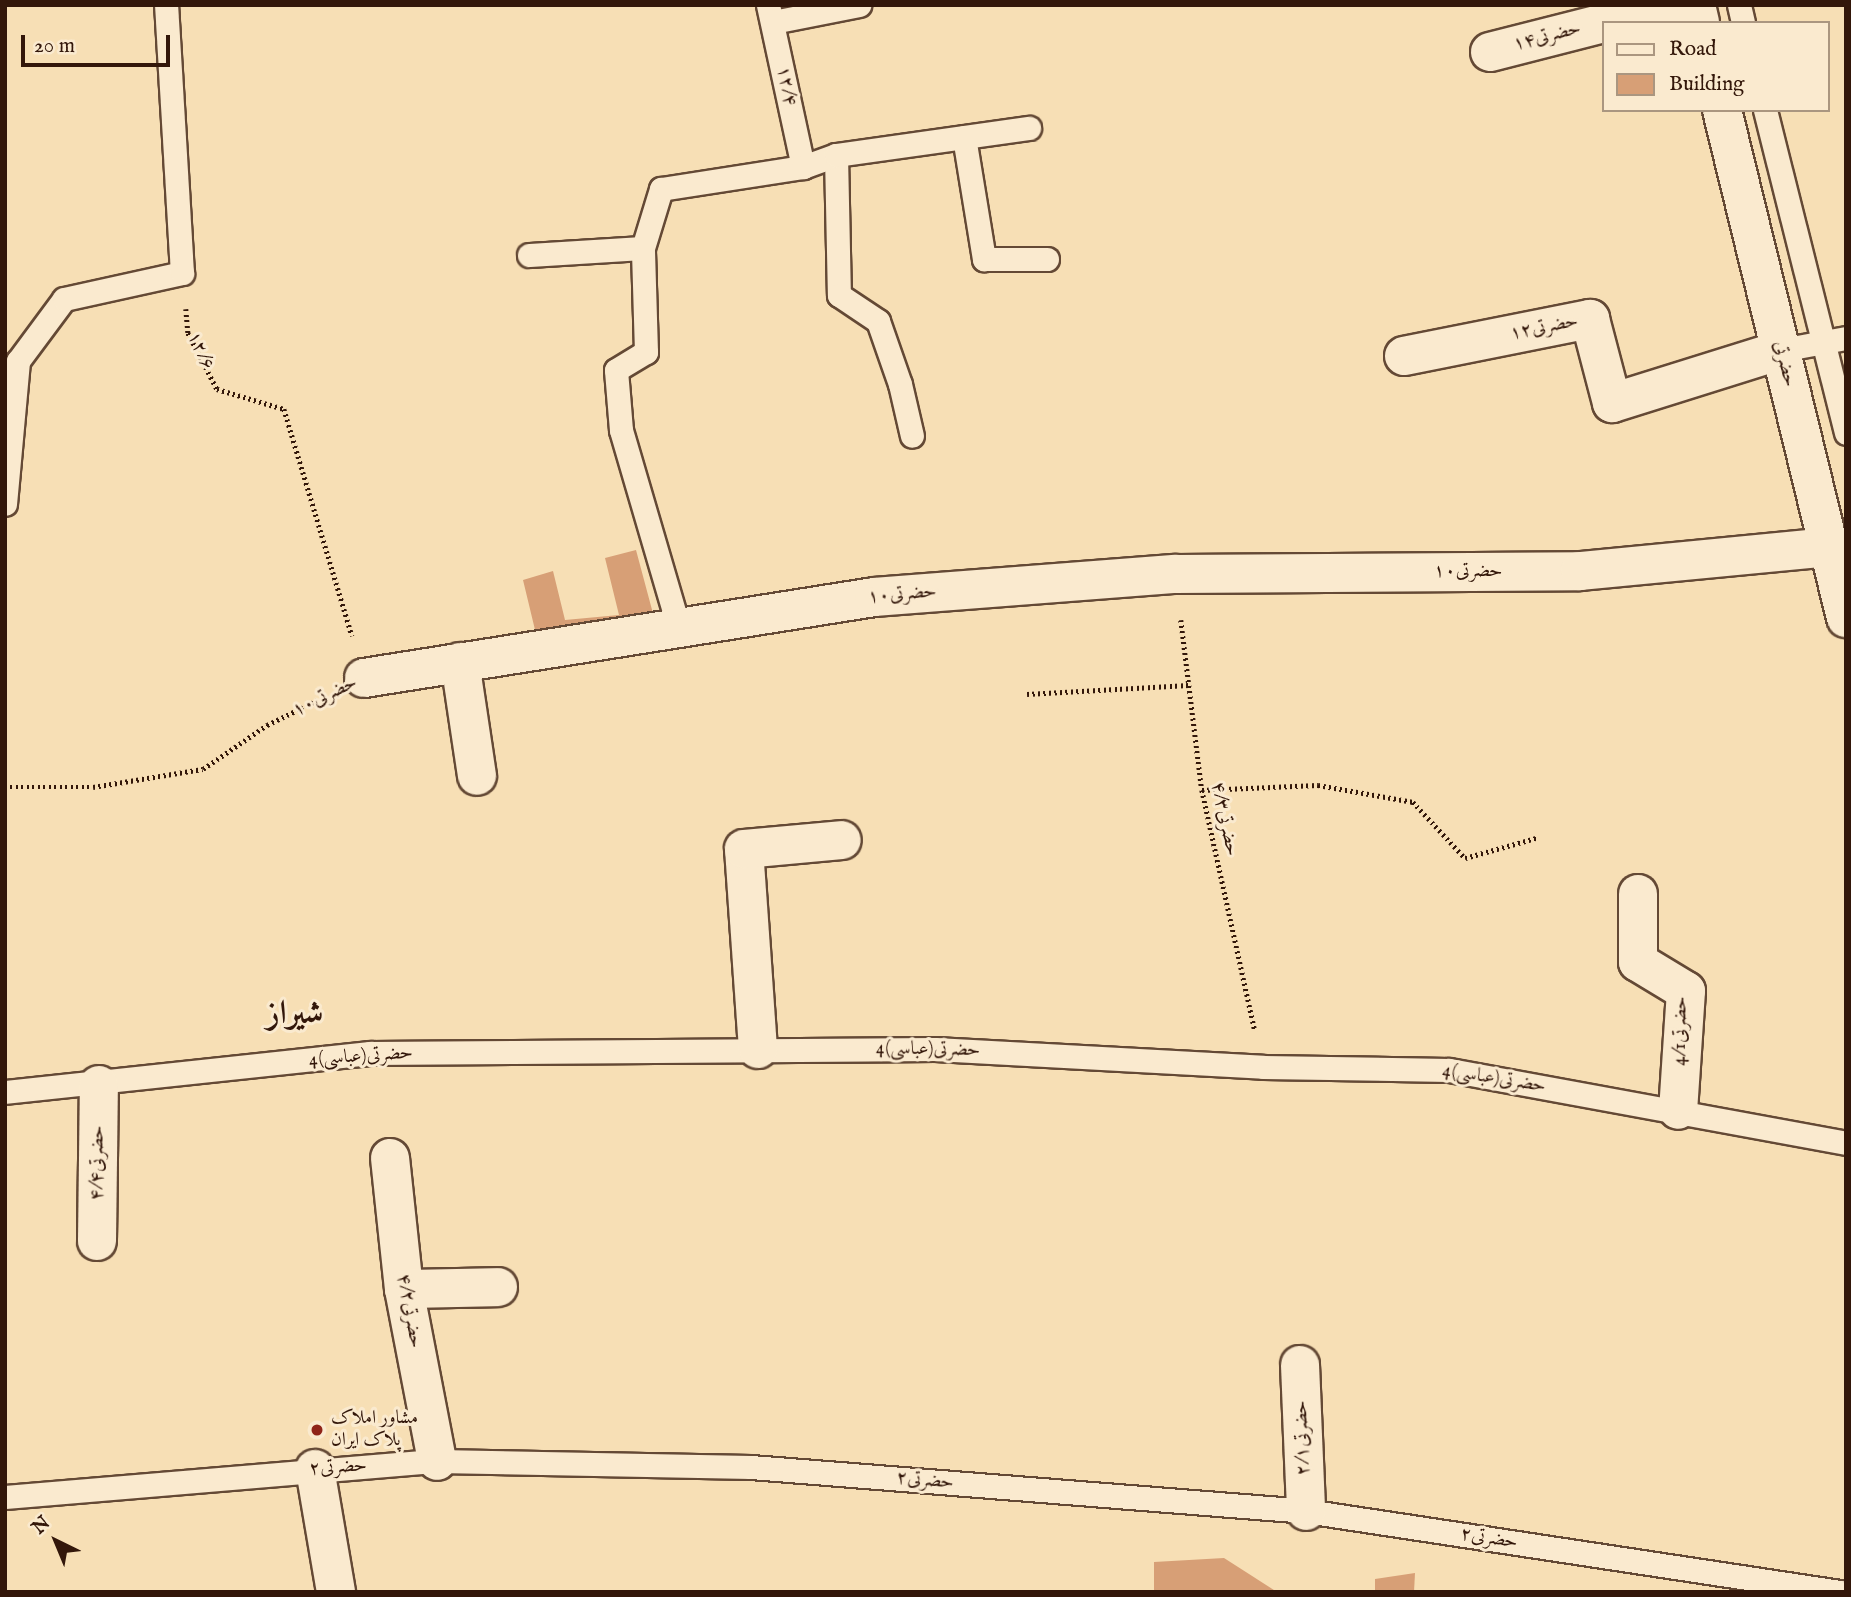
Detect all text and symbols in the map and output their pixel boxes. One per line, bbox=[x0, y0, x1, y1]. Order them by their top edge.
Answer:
street label: حضرتی۱۴ bbox=[1511, 18, 1583, 56]
scale bar bbox=[24, 21, 173, 65]
legend bbox=[1602, 21, 1830, 112]
text: 20 m bbox=[34, 33, 75, 60]
text: Road bbox=[1669, 36, 1716, 63]
street label: ۱۲/۴ bbox=[771, 64, 801, 108]
text: Building bbox=[1669, 71, 1744, 98]
street label: حضرتی۱۲ bbox=[1508, 310, 1580, 346]
street label: ۱۲/۶ bbox=[181, 328, 219, 374]
street label: حضرتی bbox=[1767, 339, 1801, 389]
street label: حضرتی۱۰ bbox=[1434, 561, 1502, 583]
street label: حضرتی۱۰ bbox=[867, 581, 937, 609]
street label: حضرتی۱۰ bbox=[289, 672, 361, 722]
street label: حضرتی۴/۳ bbox=[1205, 780, 1243, 858]
district label: شیراز bbox=[266, 995, 324, 1035]
street label: 4/1حضرتی bbox=[1669, 996, 1693, 1066]
street label: 4حضرتی(عباسی) bbox=[876, 1038, 980, 1062]
street label: 4حضرتی(عباسی) bbox=[308, 1042, 414, 1072]
street label: 4حضرتی(عباسی) bbox=[1441, 1060, 1547, 1098]
street label: حضرتی۴/۴ bbox=[86, 1125, 110, 1201]
street label: حضرتی۴/۲ bbox=[391, 1272, 427, 1350]
street label: حضرتی۲/۱ bbox=[1290, 1400, 1316, 1476]
place label: مشاور املاک پلاک ایران bbox=[331, 1408, 418, 1452]
marker: مشاور املاک پلاک ایران bbox=[309, 1422, 325, 1438]
street label: حضرتی۲ bbox=[308, 1455, 368, 1481]
street label: حضرتی۲ bbox=[895, 1467, 955, 1495]
north arrow bbox=[21, 1506, 91, 1576]
text: N bbox=[27, 1511, 56, 1540]
street label: حضرتی۲ bbox=[1459, 1523, 1519, 1555]

